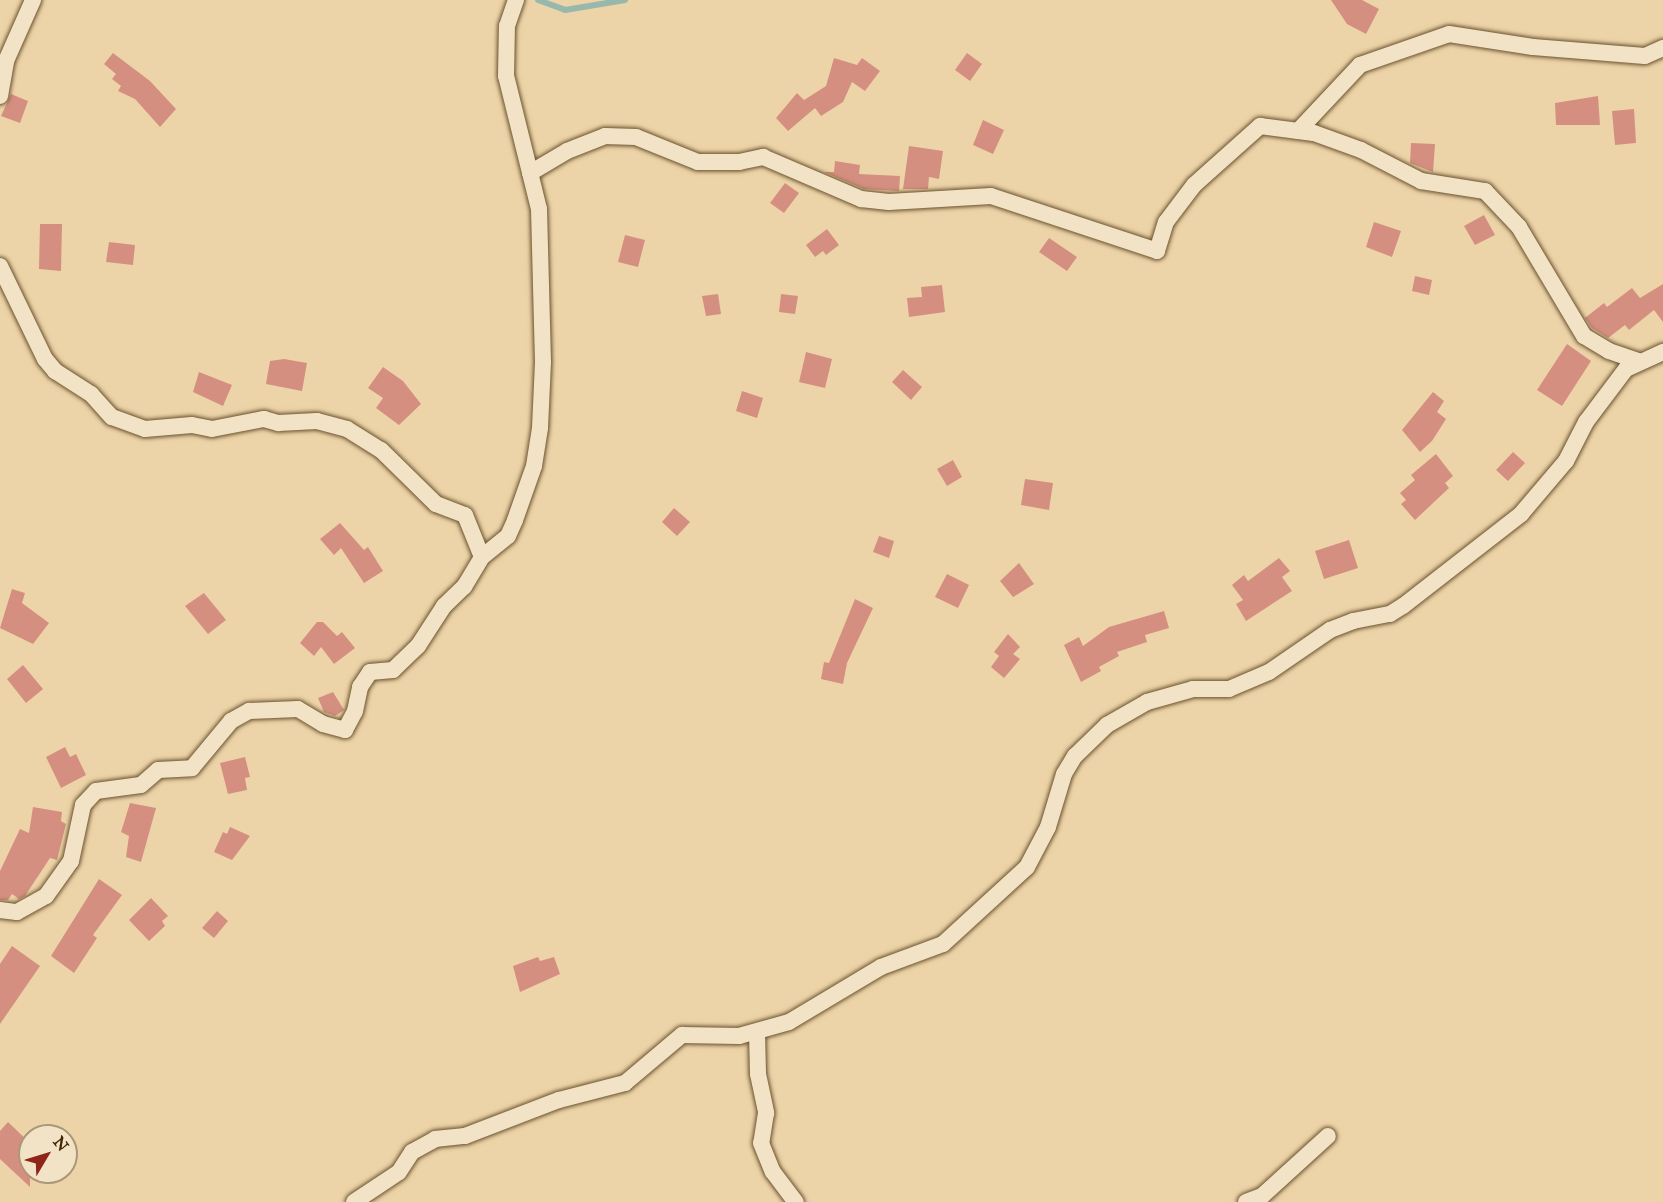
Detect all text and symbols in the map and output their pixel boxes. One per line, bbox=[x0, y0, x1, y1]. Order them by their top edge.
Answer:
north arrow bbox=[18, 1124, 78, 1184]
text: N bbox=[49, 1133, 73, 1155]

